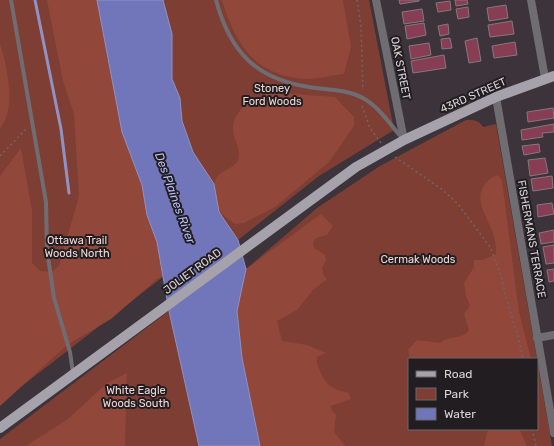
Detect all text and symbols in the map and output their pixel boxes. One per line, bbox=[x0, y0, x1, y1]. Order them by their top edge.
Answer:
street label: OAK STREET bbox=[388, 35, 413, 101]
street label: 43RD STREET bbox=[438, 75, 509, 116]
park label: Stoney Ford Woods bbox=[242, 82, 302, 108]
water label: Des Plaines River bbox=[152, 150, 198, 246]
street label: FISHERMANS TERRACE bbox=[515, 179, 548, 299]
park label: Ottawa Trail Woods North bbox=[44, 234, 110, 260]
street label: JOLIET ROAD bbox=[161, 246, 224, 297]
park label: Cermak Woods bbox=[381, 253, 456, 266]
legend bbox=[408, 358, 538, 430]
text: Road bbox=[444, 367, 472, 381]
park label: White Eagle Woods South bbox=[103, 384, 169, 410]
text: Park bbox=[444, 387, 470, 401]
text: Water bbox=[444, 407, 476, 421]

